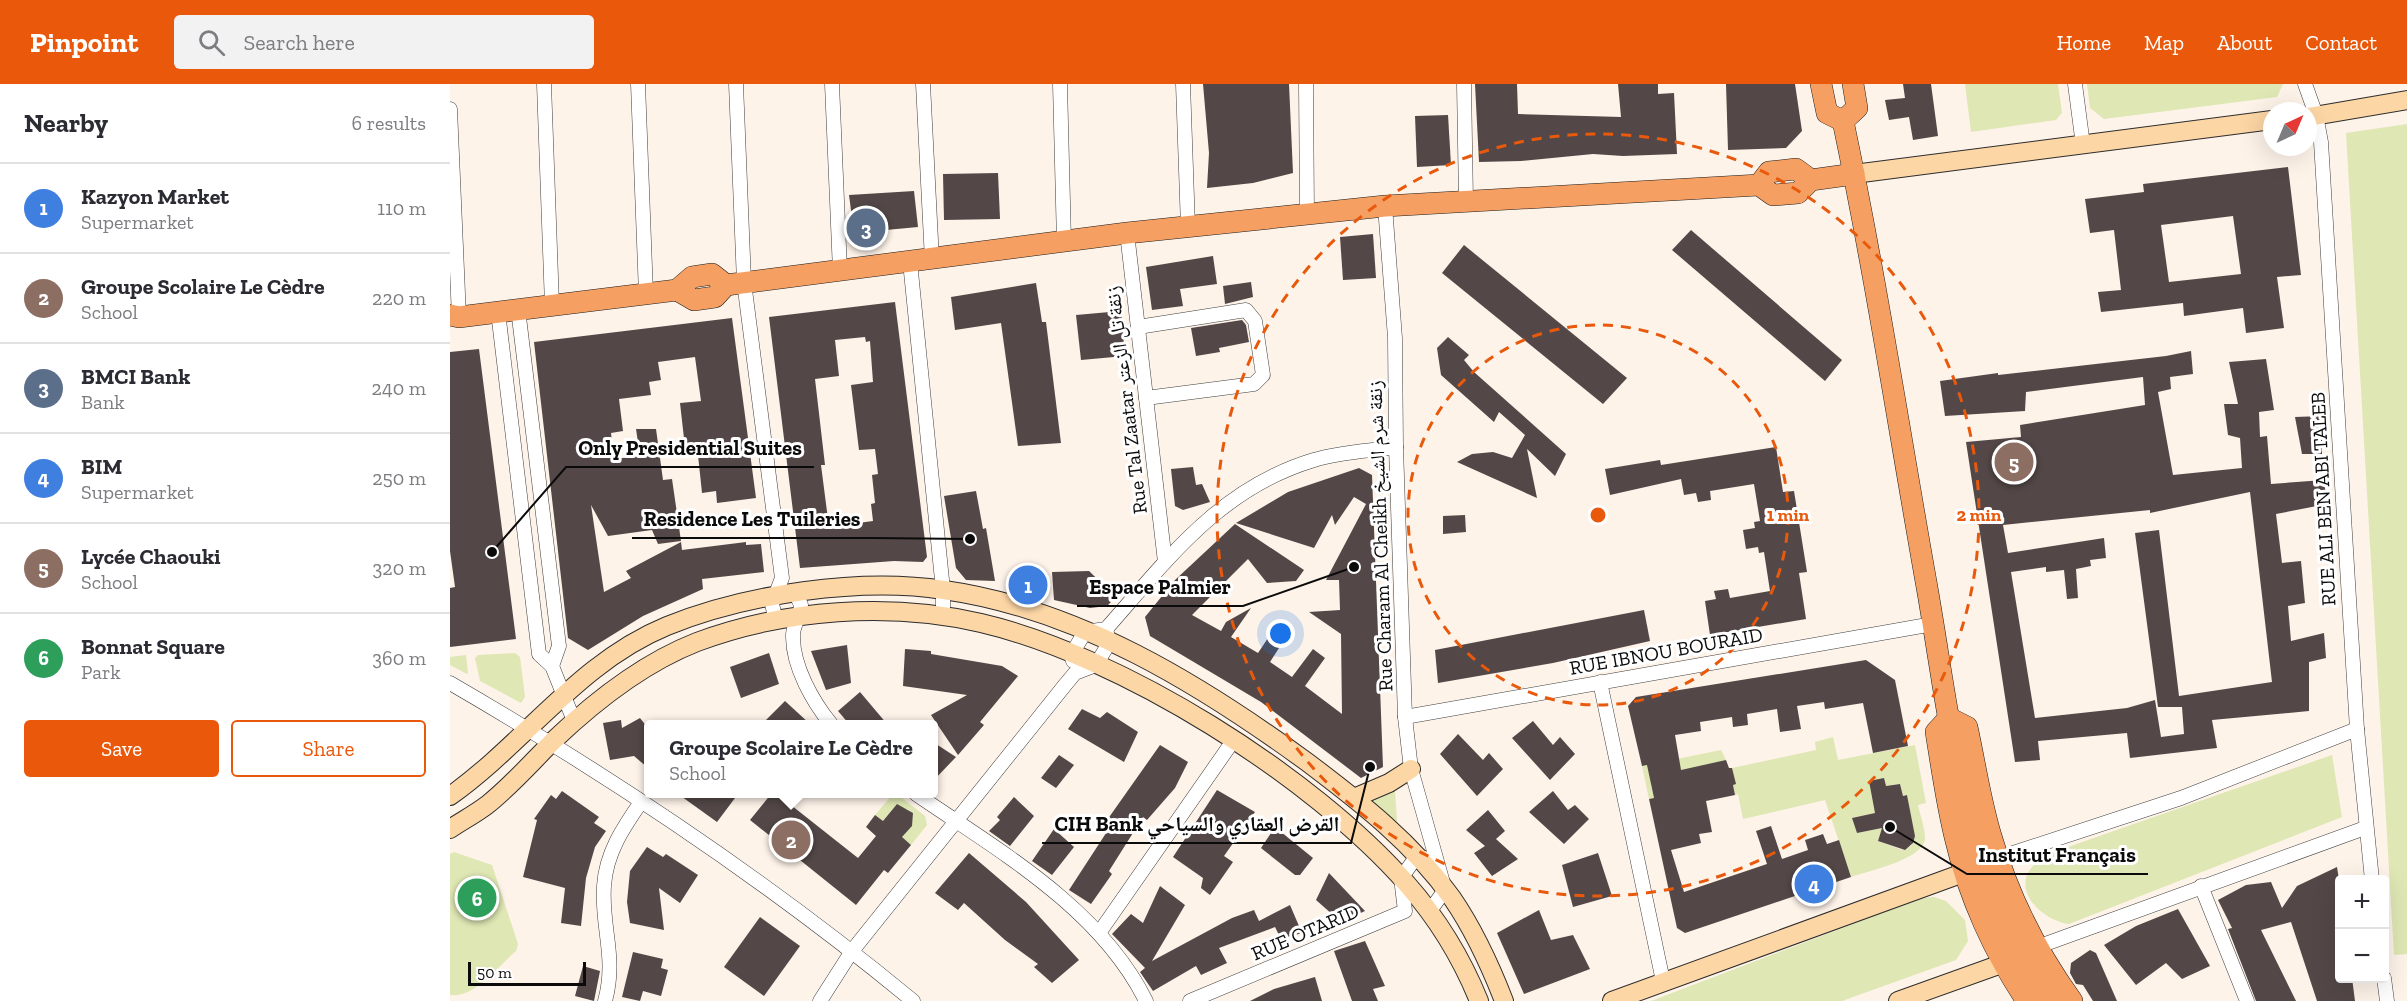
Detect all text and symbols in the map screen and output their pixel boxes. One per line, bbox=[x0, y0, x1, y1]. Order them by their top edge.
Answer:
search box bbox=[174, 15, 594, 69]
text: Pinpoint bbox=[30, 26, 138, 59]
icon: search bbox=[195, 26, 228, 59]
text: Search here bbox=[243, 29, 355, 56]
text: Home bbox=[2057, 30, 2111, 55]
text: Map bbox=[2144, 30, 2184, 55]
text: About bbox=[2217, 30, 2272, 55]
text: Contact bbox=[2305, 30, 2377, 55]
north arrow bbox=[2263, 102, 2317, 156]
text: Nearby bbox=[24, 107, 108, 139]
text: 6 results bbox=[352, 111, 426, 135]
text: Kazyon Market bbox=[81, 183, 229, 210]
text: 1 bbox=[39, 196, 48, 220]
text: 110 m bbox=[377, 196, 426, 220]
pin: 3 bbox=[846, 206, 886, 250]
text: Supermarket bbox=[81, 210, 194, 234]
text: Groupe Scolaire Le Cèdre bbox=[81, 273, 325, 300]
street label: Rue Tal Zaatar زنقة تل الزعتر bbox=[1100, 285, 1152, 515]
text: 2 bbox=[38, 286, 49, 310]
text: 220 m bbox=[372, 286, 426, 310]
text: School bbox=[81, 300, 138, 324]
text: BMCI Bank bbox=[81, 363, 190, 390]
text: 3 bbox=[38, 376, 49, 400]
text: 240 m bbox=[372, 376, 426, 400]
street label: Rue Charam Al Cheikh زنقة شرم الشيخ bbox=[1363, 380, 1399, 692]
text: Bank bbox=[81, 390, 125, 414]
street label: RUE ALI BEN ABI TALEB bbox=[2305, 391, 2341, 607]
callout: Only Presidential Suites bbox=[566, 428, 814, 467]
text: Only Presidential Suites bbox=[578, 435, 802, 460]
pin: 5 bbox=[1994, 440, 2034, 484]
text: BIM bbox=[81, 453, 122, 480]
text: 4 bbox=[38, 466, 49, 490]
text: 250 m bbox=[372, 466, 426, 490]
text: Supermarket bbox=[81, 480, 194, 504]
callout: Residence Les Tuileries bbox=[632, 499, 873, 538]
text: 1 min bbox=[1767, 504, 1810, 526]
text: 2 min bbox=[1957, 504, 2002, 526]
centre of rings bbox=[1588, 505, 1608, 525]
text: Residence Les Tuileries bbox=[644, 506, 861, 531]
text: Lycée Chaouki bbox=[81, 543, 221, 570]
text: 5 bbox=[38, 556, 49, 580]
text: 320 m bbox=[373, 556, 426, 580]
pin: 1 bbox=[1008, 562, 1048, 608]
callout: Espace Palmier bbox=[1077, 567, 1243, 606]
text: School bbox=[81, 570, 138, 594]
text: Espace Palmier bbox=[1089, 574, 1231, 599]
your location bbox=[1266, 619, 1295, 648]
street label: RUE IBNOU BOURAID bbox=[1568, 622, 1764, 680]
text: Bonnat Square bbox=[81, 633, 225, 660]
text: 6 bbox=[38, 646, 49, 670]
text: 360 m bbox=[372, 646, 426, 670]
text: Park bbox=[81, 660, 121, 684]
button: Save bbox=[24, 720, 219, 777]
button: Share bbox=[231, 720, 426, 777]
popup bbox=[644, 720, 938, 798]
text: Groupe Scolaire Le Cèdre bbox=[669, 734, 913, 761]
text: School bbox=[669, 761, 726, 785]
callout: CIH Bank القرض العقاري والسياحي bbox=[1042, 804, 1351, 843]
text: CIH Bank القرض العقاري والسياحي bbox=[1055, 811, 1339, 840]
pin: 2 bbox=[772, 818, 810, 862]
callout: Institut Français bbox=[1967, 835, 2148, 874]
text: Institut Français bbox=[1978, 842, 2136, 867]
pin: 4 bbox=[1794, 862, 1834, 906]
map controls bbox=[2335, 875, 2389, 983]
button: + bbox=[2335, 875, 2389, 929]
pin: 6 bbox=[458, 876, 496, 920]
street label: RUE OTARID bbox=[1248, 899, 1362, 965]
button: − bbox=[2335, 929, 2389, 983]
scale bar bbox=[468, 959, 586, 986]
text: 50 m bbox=[477, 963, 512, 982]

